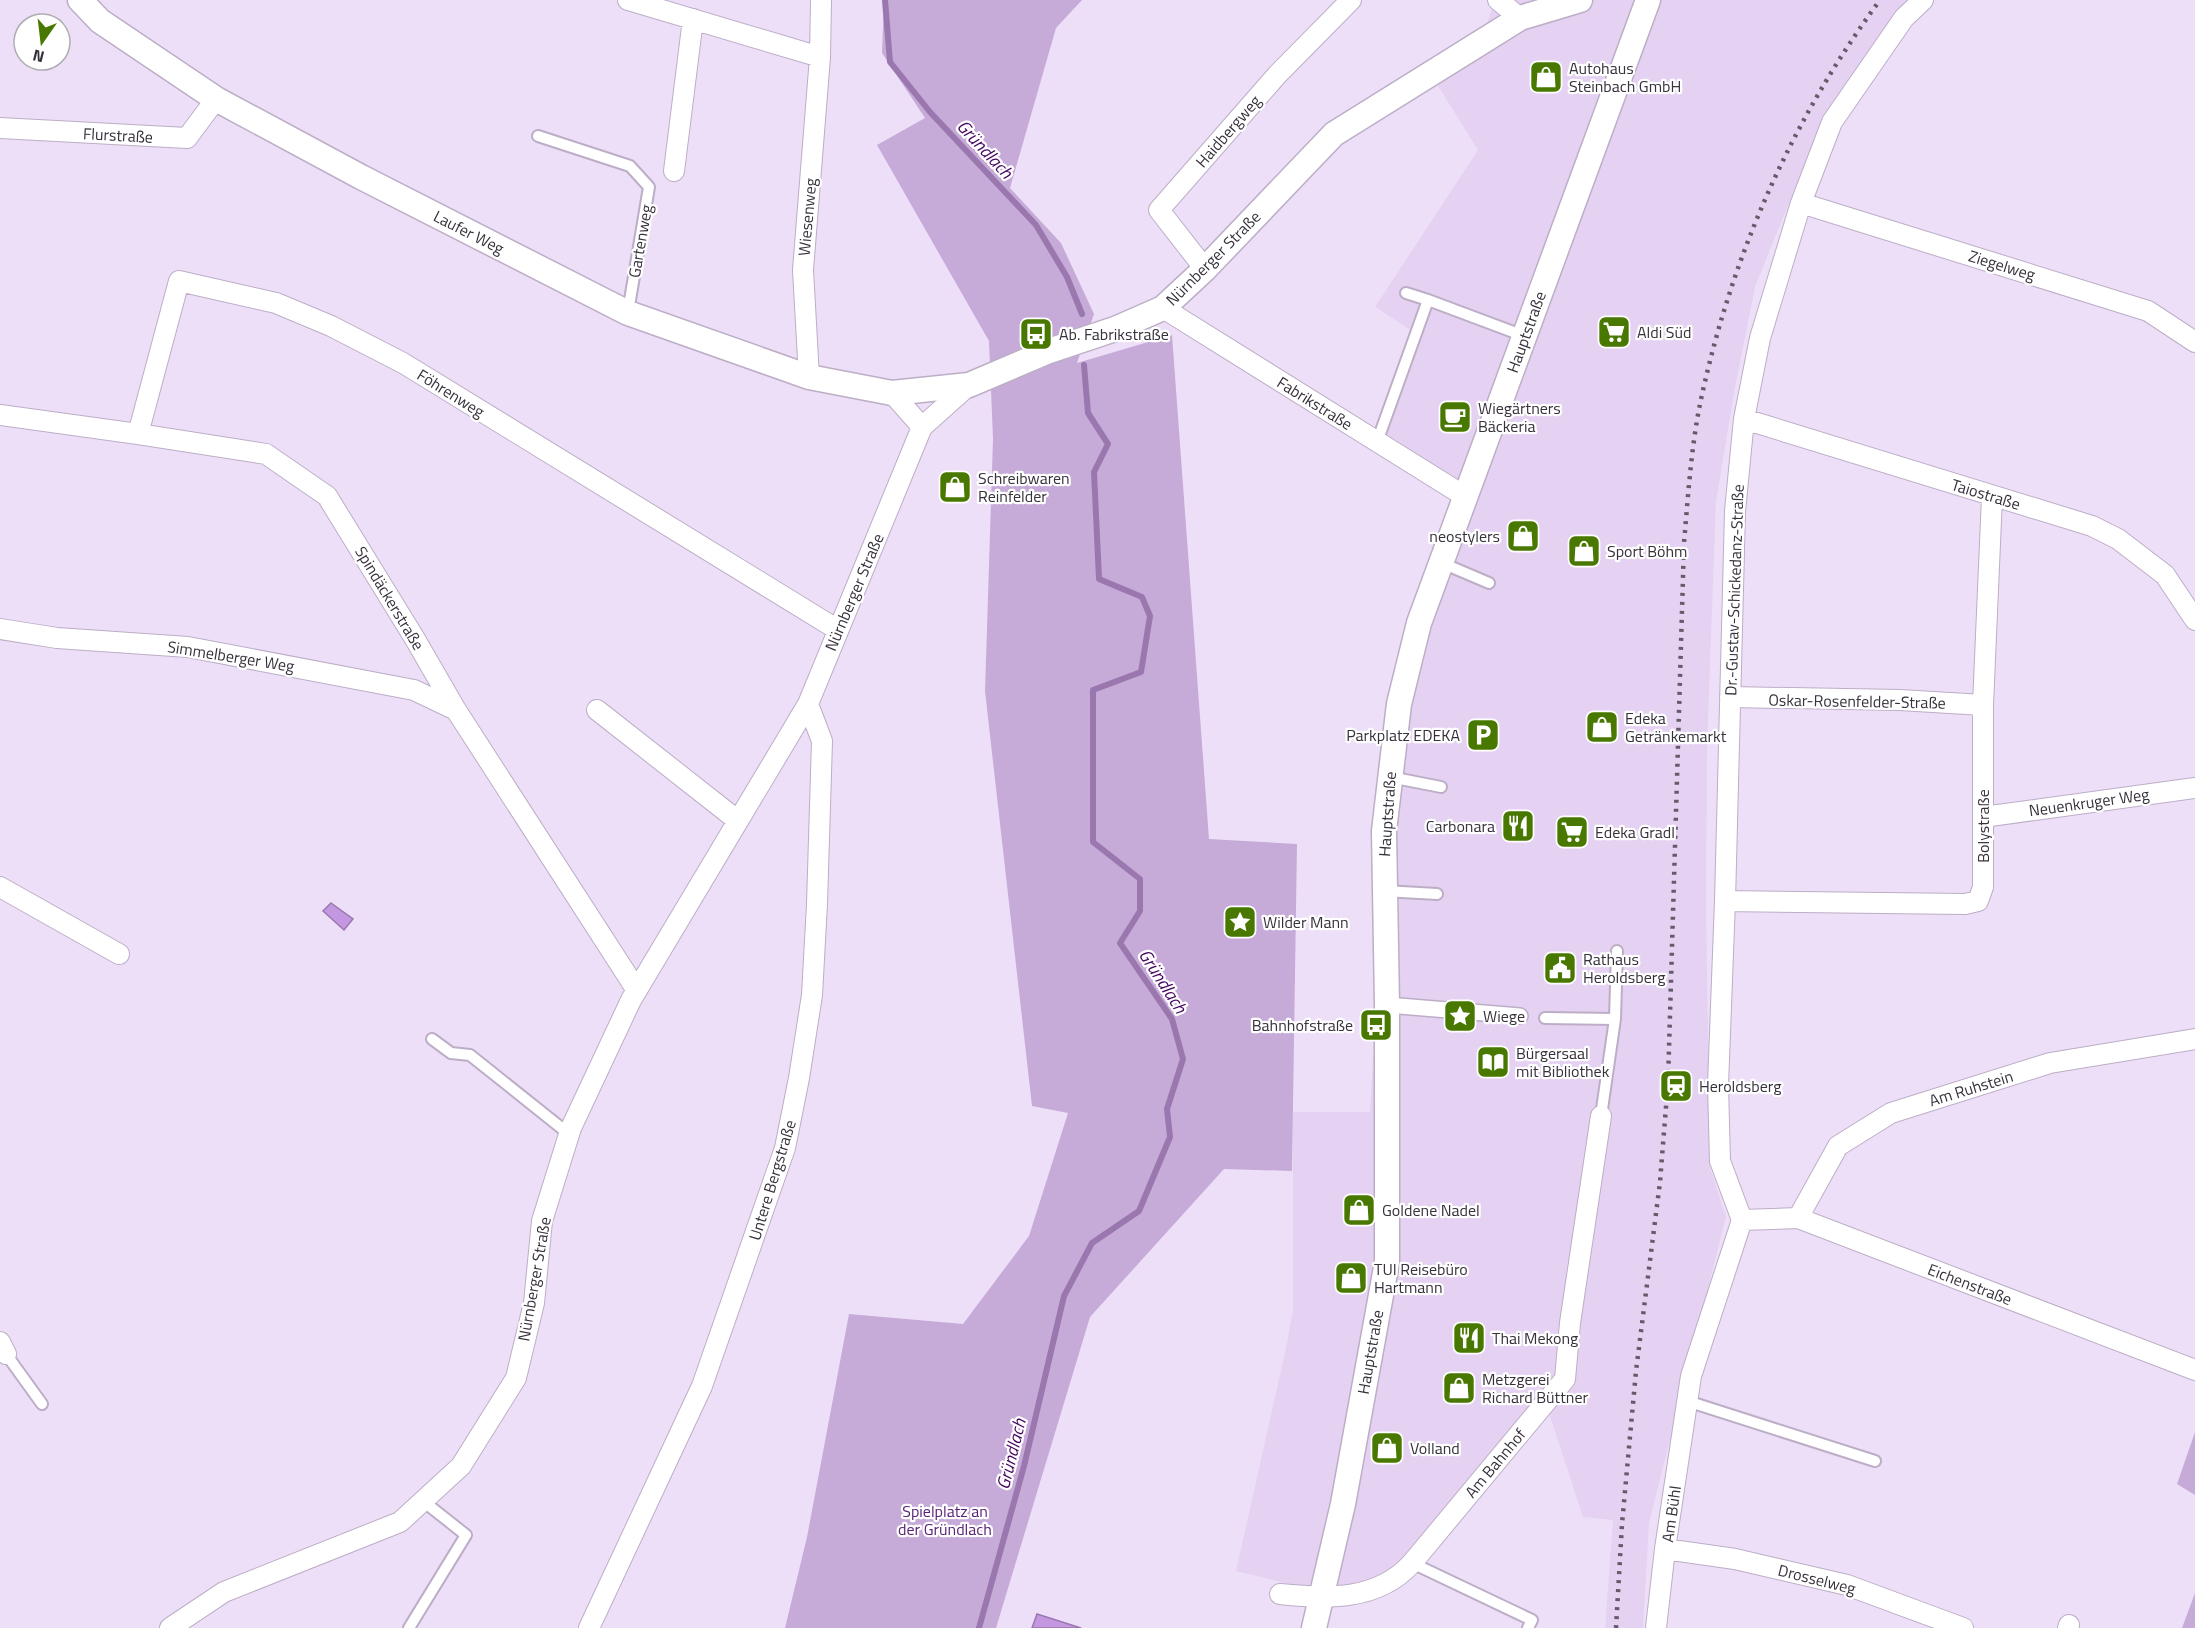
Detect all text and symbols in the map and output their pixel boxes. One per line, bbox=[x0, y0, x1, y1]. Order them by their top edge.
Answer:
north arrow bbox=[12, 12, 72, 72]
text: N bbox=[30, 44, 47, 70]
place label: Autohaus Steinbach GmbH bbox=[1569, 56, 1681, 98]
shop icon: Autohaus Steinbach GmbH bbox=[1528, 59, 1564, 95]
street label: Haidbergweg bbox=[1190, 89, 1266, 173]
water label: Gründlach bbox=[951, 113, 1020, 185]
street label: Flurstraße bbox=[82, 121, 154, 149]
street label: Wiesenweg bbox=[792, 177, 822, 257]
street label: Gartenweg bbox=[622, 202, 658, 280]
street label: Laufer Weg bbox=[429, 204, 509, 260]
street label: Nürnberger Straße bbox=[1160, 205, 1266, 311]
street label: Ziegelweg bbox=[1966, 243, 2038, 287]
street label: Hauptstraße bbox=[1500, 288, 1552, 376]
supermarket icon: Aldi Süd bbox=[1596, 314, 1632, 350]
bus stop icon: Ab. Fabrikstraße bbox=[1018, 316, 1054, 352]
place label: Aldi Süd bbox=[1637, 320, 1691, 344]
place label: Ab. Fabrikstraße bbox=[1059, 322, 1169, 346]
street label: Föhrenweg bbox=[413, 363, 489, 423]
street label: Fabrikstraße bbox=[1273, 370, 1357, 436]
place label: Wiegärtners Bäckeria bbox=[1478, 396, 1561, 438]
cafe icon: Wiegärtners Bäckeria bbox=[1437, 399, 1473, 435]
place label: Schreibwaren Reinfelder bbox=[978, 466, 1070, 508]
shop icon: Schreibwaren Reinfelder bbox=[937, 469, 973, 505]
street label: Taiostraße bbox=[1949, 472, 2023, 516]
street label: Dr.-Gustav-Schickedanz-Straße bbox=[1718, 484, 1750, 696]
shop icon: neostylers bbox=[1505, 518, 1541, 554]
place label: neostylers bbox=[1429, 524, 1500, 548]
street label: Nürnberger Straße bbox=[818, 529, 890, 655]
shop icon: Sport Böhm bbox=[1566, 533, 1602, 569]
place label: Sport Böhm bbox=[1607, 539, 1688, 563]
street label: Spindäckerstraße bbox=[349, 541, 431, 655]
street label: Simmelberger Weg bbox=[166, 634, 296, 678]
street label: Oskar-Rosenfelder-Straße bbox=[1768, 687, 1946, 715]
place label: Edeka Getränkemarkt bbox=[1625, 706, 1727, 748]
shop icon: Edeka Getränkemarkt bbox=[1584, 709, 1620, 745]
parking icon: Parkplatz EDEKA bbox=[1465, 717, 1501, 753]
place label: Parkplatz EDEKA bbox=[1346, 723, 1460, 747]
street label: Hauptstraße bbox=[1372, 771, 1402, 857]
street label: Neuenkruger Weg bbox=[2027, 782, 2151, 822]
street label: Bolystraße bbox=[1971, 789, 1995, 863]
restaurant icon: Carbonara bbox=[1500, 808, 1536, 844]
place label: Carbonara bbox=[1426, 814, 1495, 838]
supermarket icon: Edeka Gradl bbox=[1554, 814, 1590, 850]
place label: Edeka Gradl bbox=[1595, 820, 1675, 844]
place icon: Wilder Mann bbox=[1222, 904, 1258, 940]
place label: Wilder Mann bbox=[1263, 910, 1349, 934]
water label: Gründlach bbox=[1132, 943, 1194, 1019]
place label: Rathaus Heroldsberg bbox=[1583, 947, 1665, 989]
public building icon: Rathaus Heroldsberg bbox=[1542, 950, 1578, 986]
place icon: Wiege bbox=[1442, 998, 1478, 1034]
place label: Wiege bbox=[1483, 1004, 1525, 1028]
bus stop icon: Bahnhofstraße bbox=[1358, 1007, 1394, 1043]
place label: Bahnhofstraße bbox=[1252, 1013, 1353, 1037]
place label: Bürgersaal mit Bibliothek bbox=[1516, 1041, 1610, 1083]
library icon: Bürgersaal mit Bibliothek bbox=[1475, 1044, 1511, 1080]
street label: Am Ruhstein bbox=[1926, 1064, 2016, 1112]
station icon: Heroldsberg bbox=[1658, 1068, 1694, 1104]
place label: Heroldsberg bbox=[1699, 1074, 1781, 1098]
street label: Untere Bergstraße bbox=[742, 1117, 802, 1243]
shop icon: Goldene Nadel bbox=[1341, 1192, 1377, 1228]
place label: Goldene Nadel bbox=[1382, 1198, 1480, 1222]
street label: Nürnberger Straße bbox=[511, 1215, 557, 1343]
place label: TUI Reisebüro Hartmann bbox=[1374, 1257, 1468, 1299]
street label: Eichenstraße bbox=[1924, 1257, 2016, 1311]
shop icon: TUI Reisebüro Hartmann bbox=[1333, 1260, 1369, 1296]
street label: Hauptstraße bbox=[1351, 1308, 1389, 1396]
restaurant icon: Thai Mekong bbox=[1451, 1320, 1487, 1356]
place label: Thai Mekong bbox=[1492, 1326, 1578, 1350]
place label: Metzgerei Richard Büttner bbox=[1482, 1367, 1589, 1409]
shop icon: Metzgerei Richard Büttner bbox=[1441, 1370, 1477, 1406]
water label: Gründlach bbox=[989, 1415, 1033, 1492]
street label: Am Bahnhof bbox=[1459, 1423, 1532, 1503]
shop icon: Volland bbox=[1369, 1430, 1405, 1466]
place label: Volland bbox=[1410, 1436, 1460, 1460]
street label: Am Bühl bbox=[1655, 1484, 1687, 1544]
park label: Spielplatz an der Gründlach bbox=[898, 1499, 992, 1541]
street label: Drosselweg bbox=[1776, 1558, 1858, 1600]

